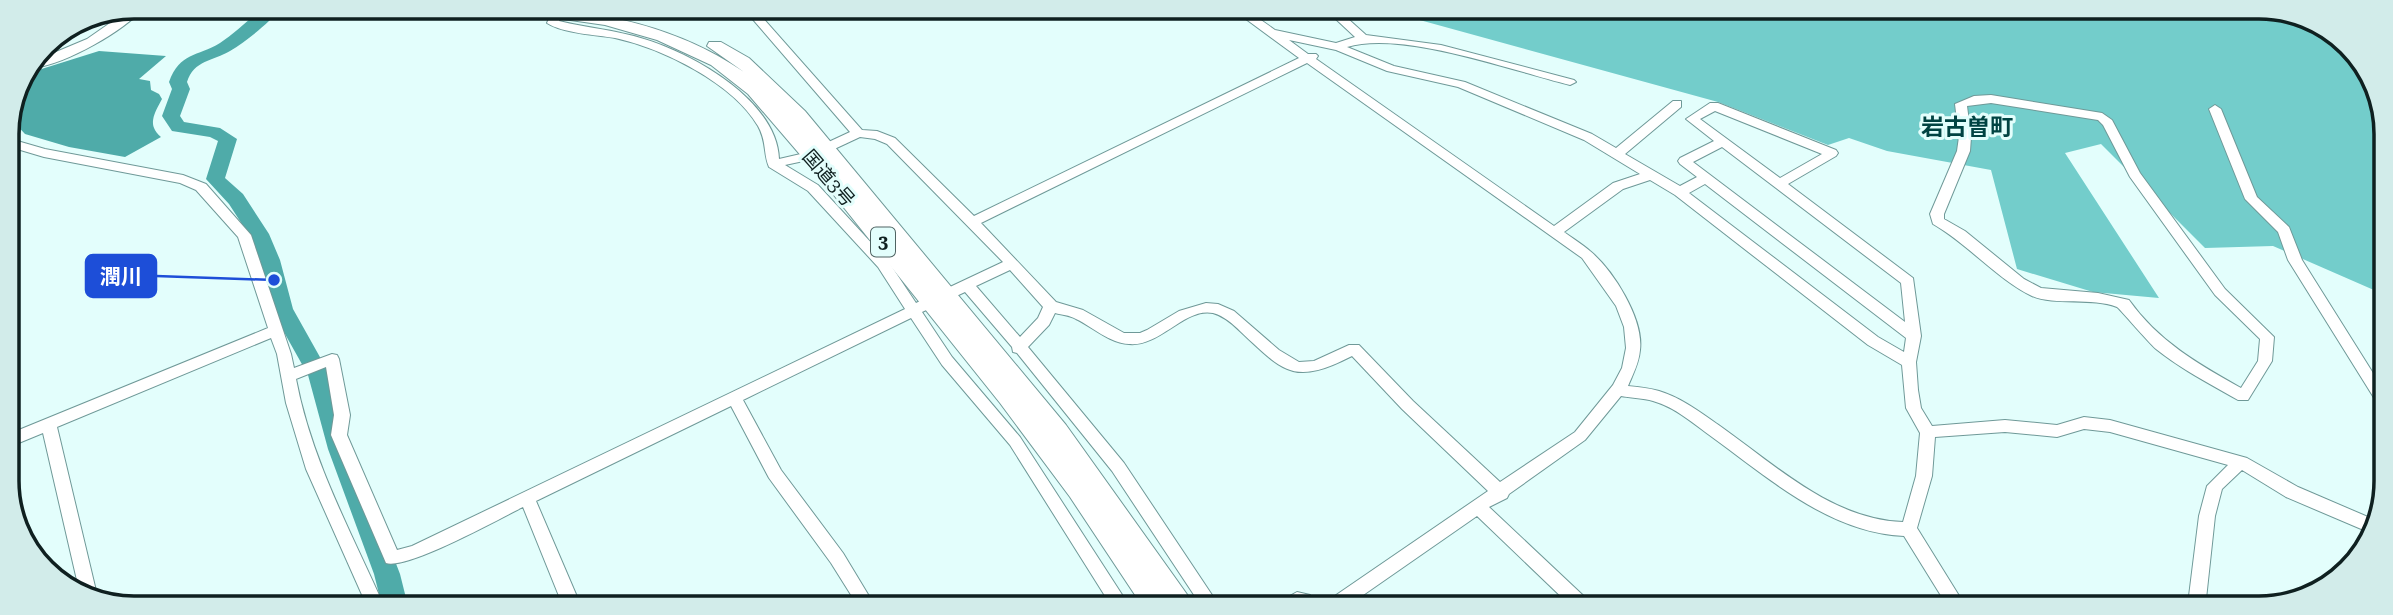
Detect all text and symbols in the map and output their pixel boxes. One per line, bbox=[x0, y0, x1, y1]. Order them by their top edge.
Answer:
district label: 岩古曽町 bbox=[1921, 114, 2013, 141]
street label: 国道3号 bbox=[798, 145, 859, 211]
road number: 3 bbox=[871, 228, 895, 256]
callout: 潤川 bbox=[86, 255, 156, 297]
text: 潤川 bbox=[100, 265, 142, 289]

